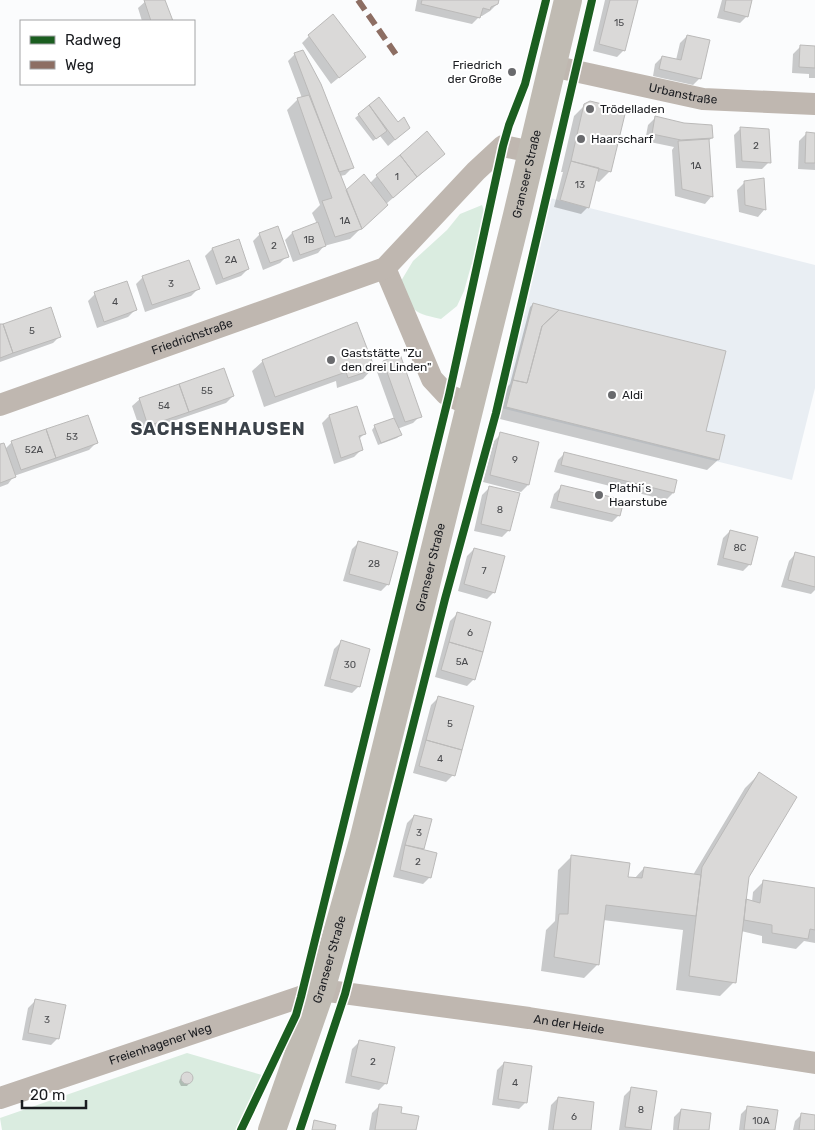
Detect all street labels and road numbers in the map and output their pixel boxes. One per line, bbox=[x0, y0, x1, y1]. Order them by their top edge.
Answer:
street label: Urbanstraße bbox=[647, 80, 718, 107]
street label: Granseer Straße bbox=[509, 128, 544, 220]
street label: Friedrichstraße bbox=[150, 316, 235, 358]
street label: Granseer Straße bbox=[413, 521, 448, 613]
street label: Granseer Straße bbox=[310, 914, 349, 1005]
street label: An der Heide bbox=[533, 1012, 606, 1037]
street label: Freienhagener Weg bbox=[107, 1020, 213, 1068]

